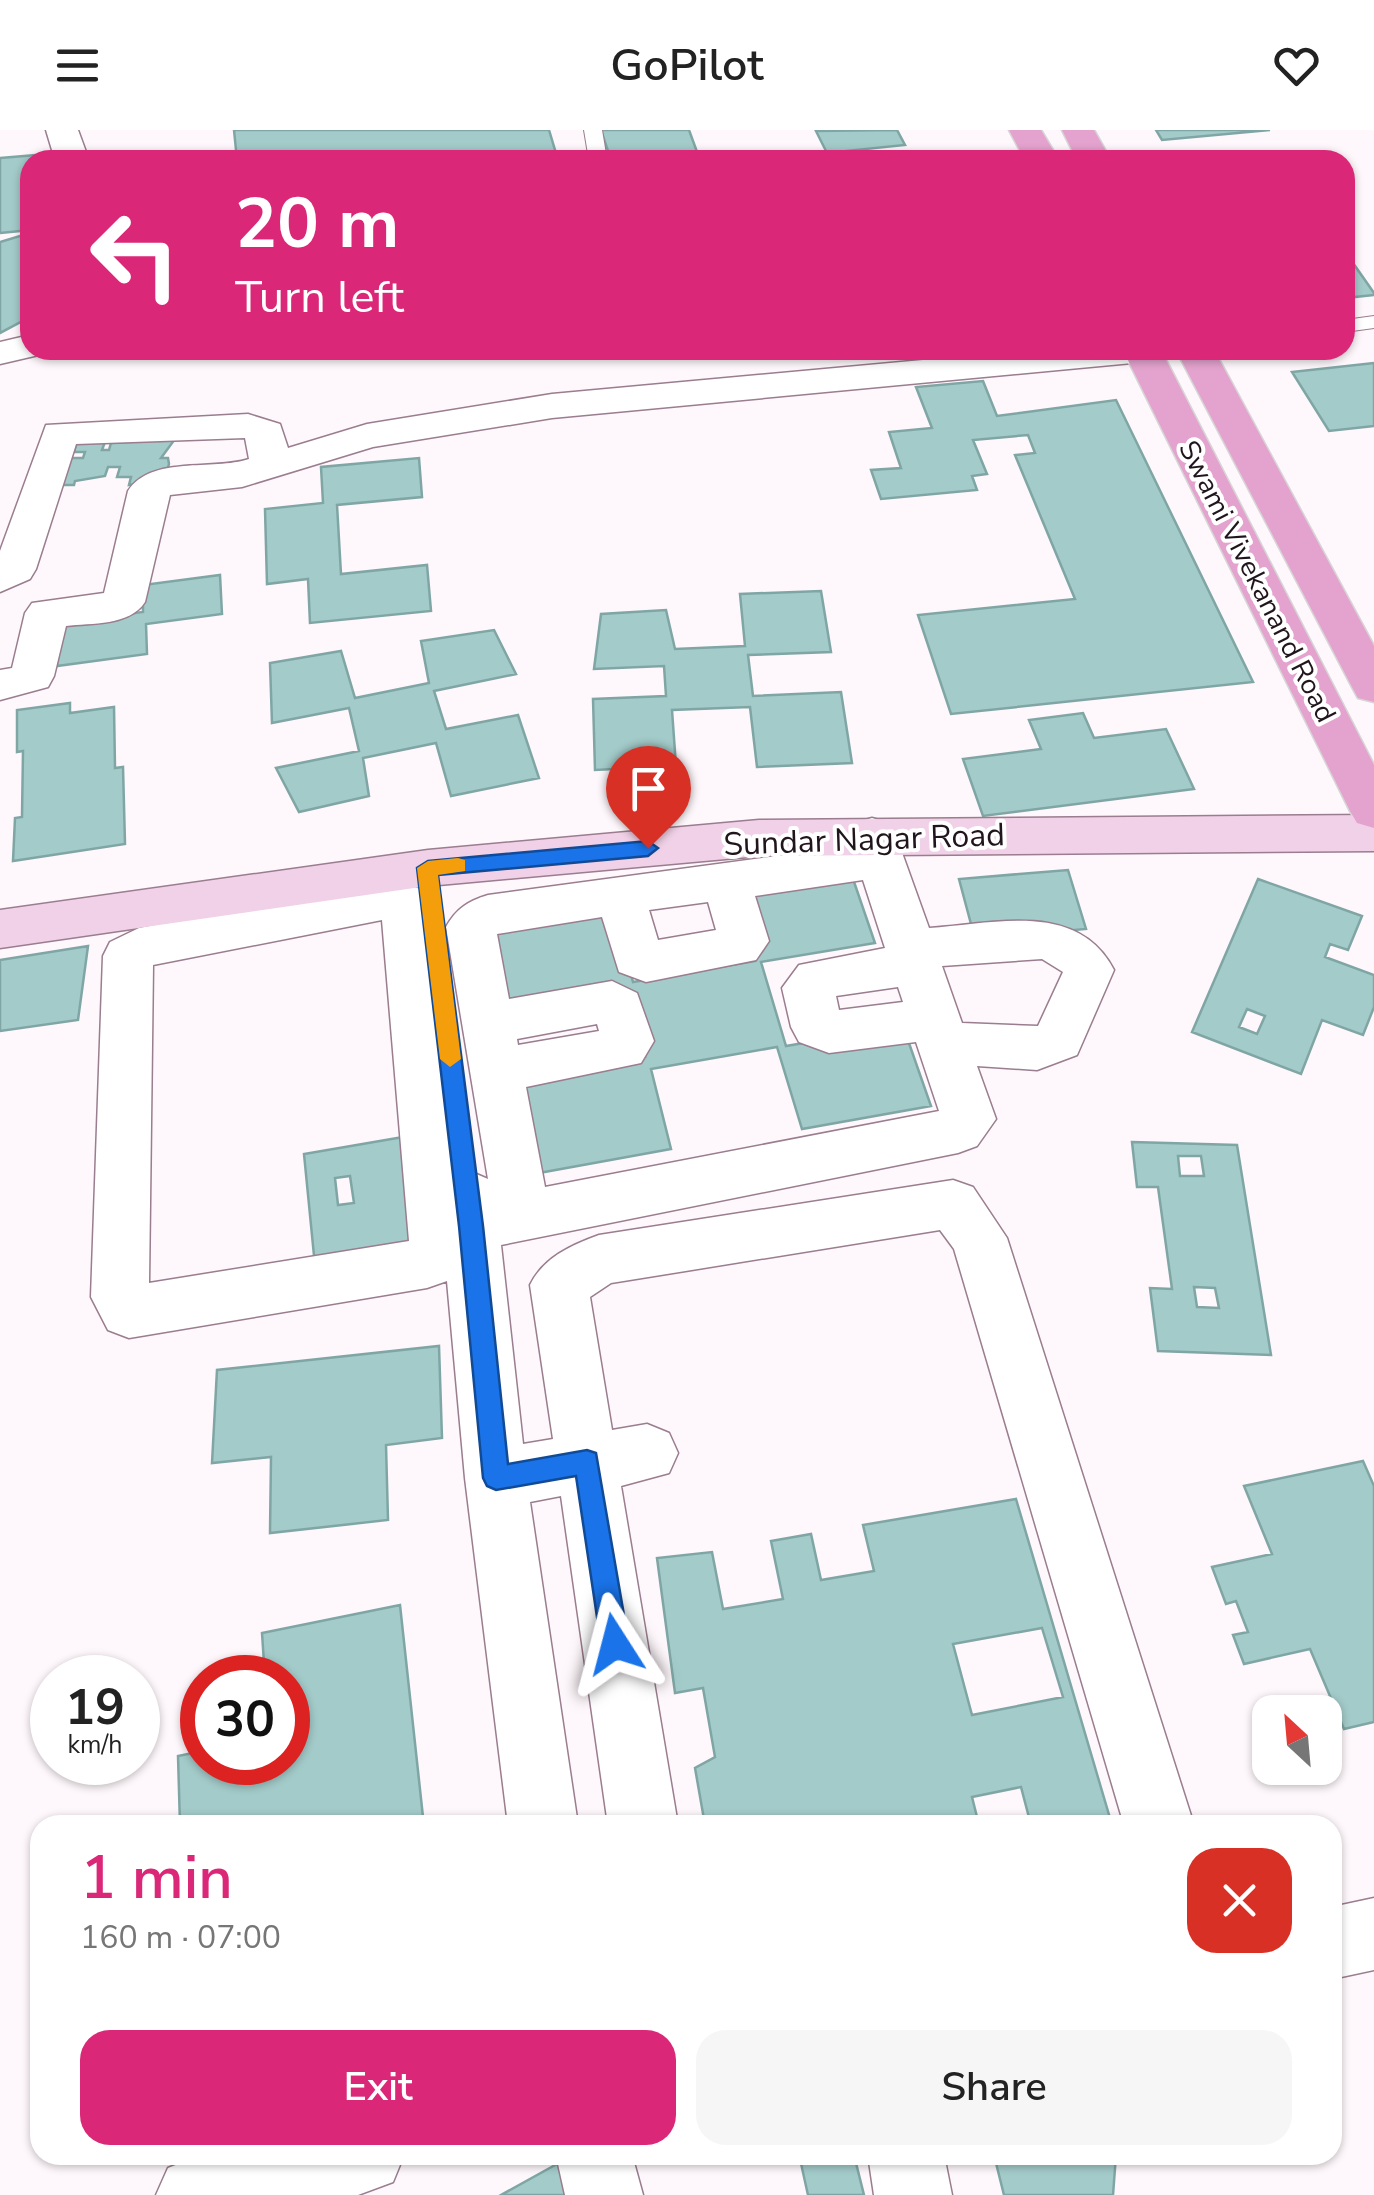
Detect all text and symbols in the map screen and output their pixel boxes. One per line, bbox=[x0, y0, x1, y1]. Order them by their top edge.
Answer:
text: GoPilot bbox=[610, 35, 764, 96]
icon: menu bbox=[50, 38, 105, 93]
icon: heart bbox=[1269, 38, 1324, 93]
text: 20 m bbox=[235, 176, 399, 272]
icon: left bbox=[70, 190, 200, 320]
text: Turn left bbox=[235, 267, 404, 328]
street label: Swami Vivekanand Road bbox=[1169, 434, 1345, 729]
pin bbox=[606, 746, 691, 849]
icon: arrive bbox=[621, 761, 676, 816]
street label: Sundar Nagar Road bbox=[723, 813, 1005, 866]
position arrow bbox=[563, 1592, 667, 1696]
speed limit sign: 30 bbox=[180, 1655, 310, 1785]
text: 19 bbox=[65, 1673, 125, 1742]
north arrow bbox=[1252, 1695, 1342, 1785]
map controls bbox=[1252, 1695, 1342, 1785]
text: km/h bbox=[67, 1728, 123, 1762]
text: 1 min bbox=[80, 1837, 233, 1919]
button: close bbox=[1187, 1848, 1292, 1953]
text: 160 m · 07:00 bbox=[80, 1916, 281, 1959]
button: Exit bbox=[80, 2030, 676, 2145]
button: Share bbox=[696, 2030, 1292, 2145]

